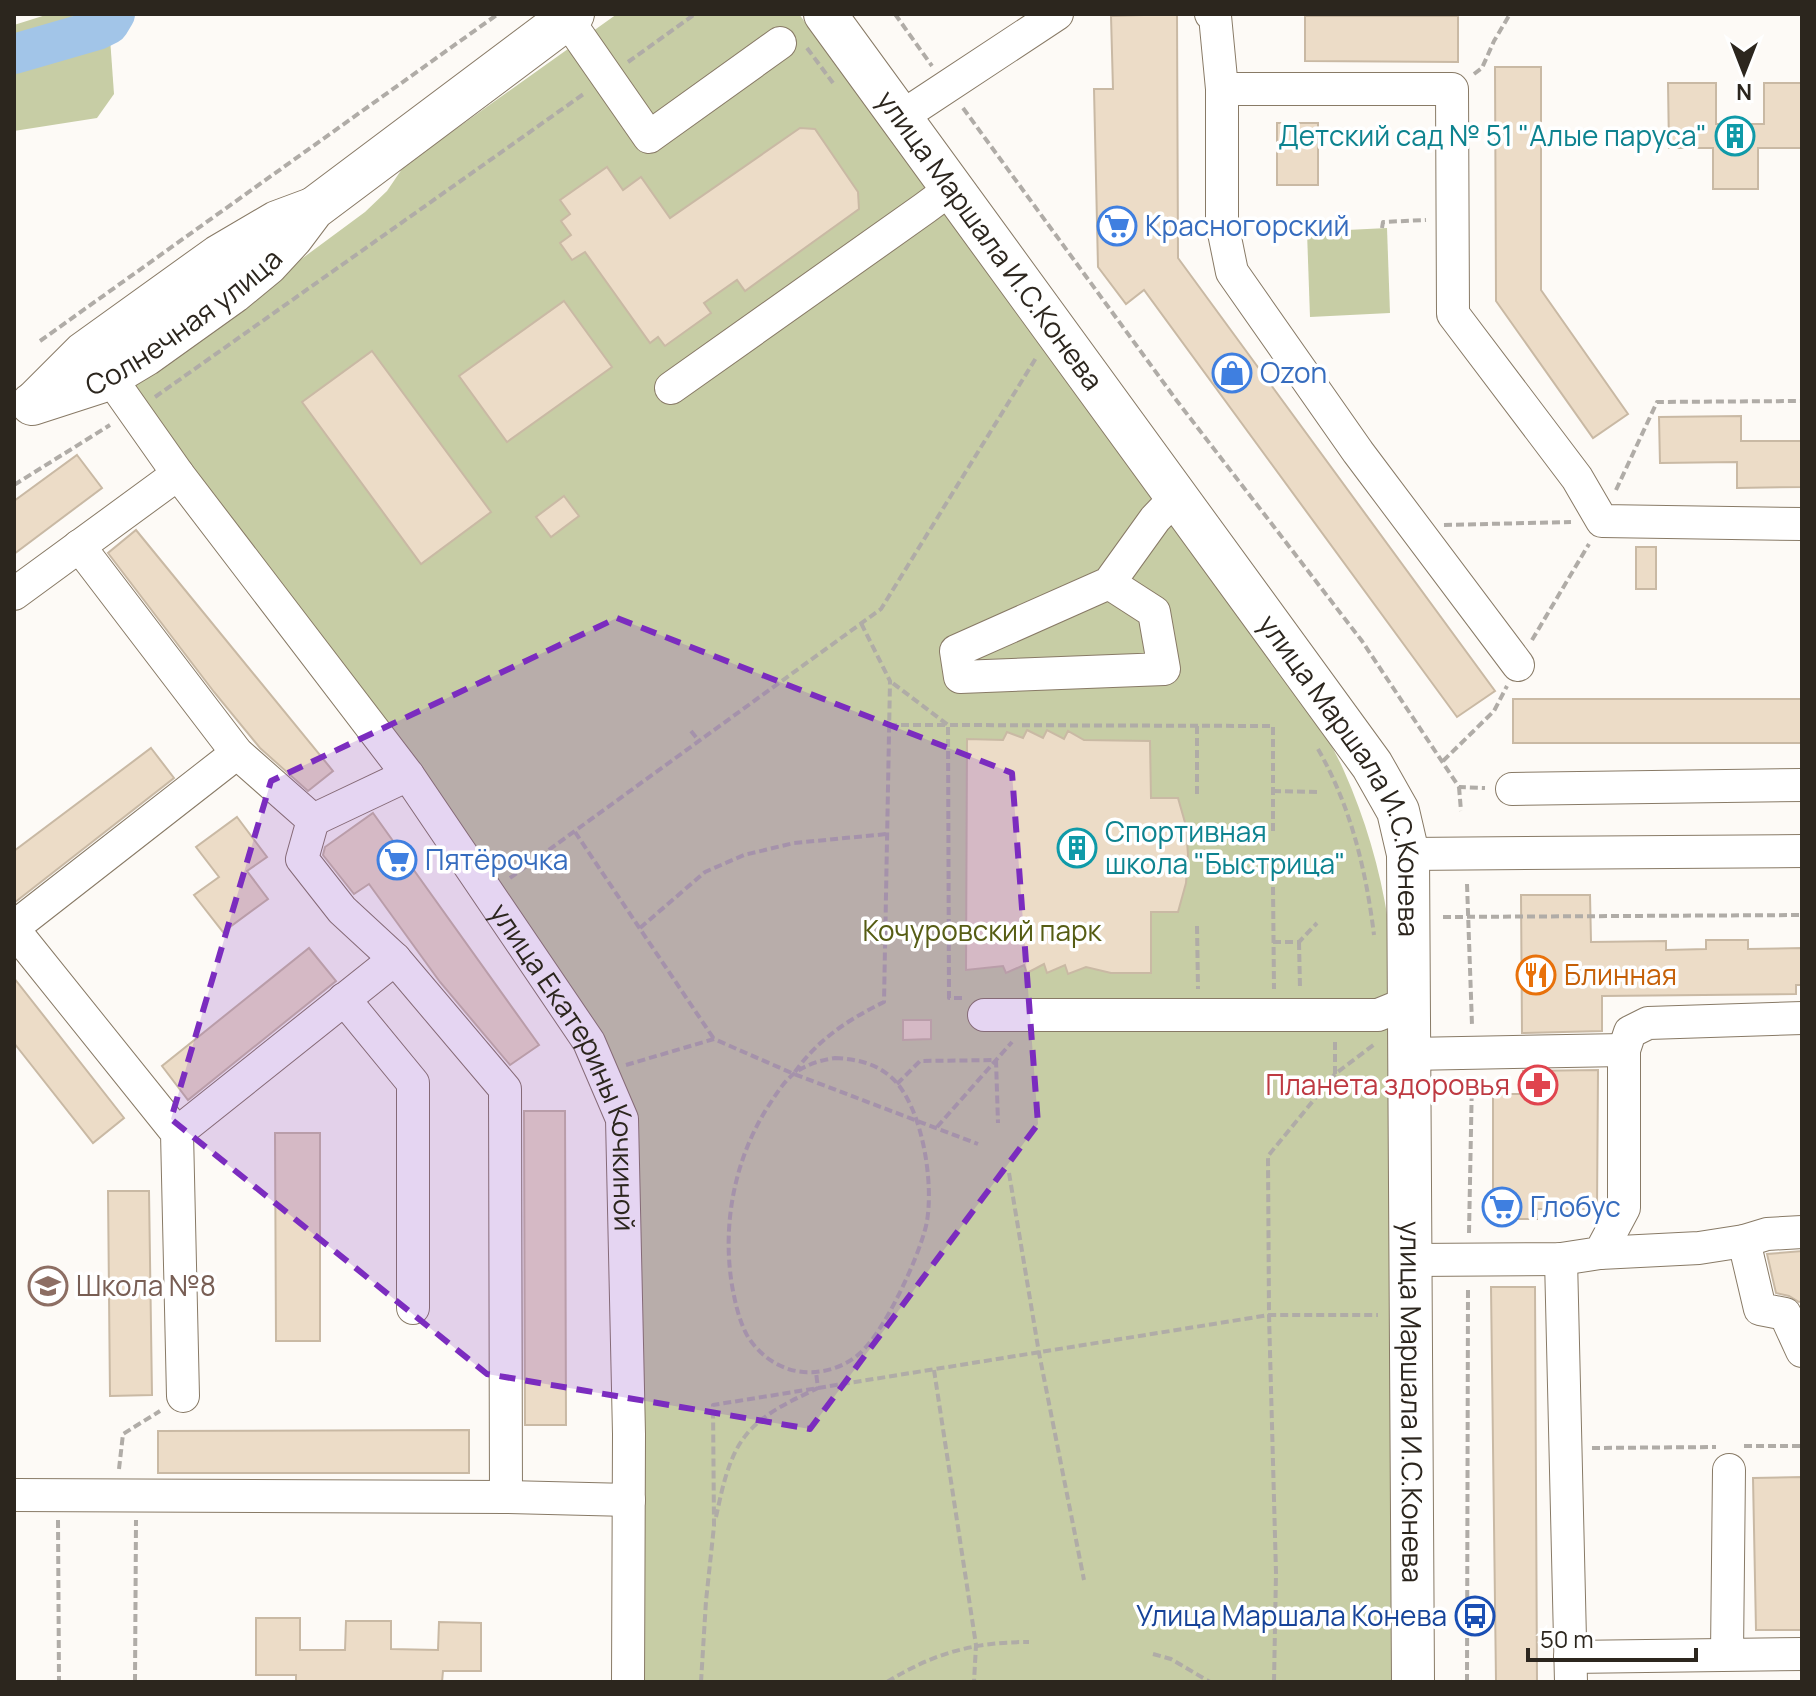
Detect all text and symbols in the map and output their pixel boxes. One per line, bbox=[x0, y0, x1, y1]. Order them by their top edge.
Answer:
north arrow bbox=[1704, 32, 1784, 112]
text: N bbox=[1736, 77, 1752, 107]
street label: улица Маршала И.С.Конева bbox=[869, 82, 1113, 397]
building icon: Детский сад № 51 "Алые паруса" bbox=[1714, 115, 1756, 157]
place label: Детский сад № 51 "Алые паруса" bbox=[1278, 116, 1707, 154]
supermarket icon: Красногорский bbox=[1096, 205, 1138, 247]
place label: Красногорский bbox=[1145, 206, 1349, 244]
street label: Солнечная улица bbox=[80, 240, 290, 403]
shop icon: Ozon bbox=[1211, 352, 1253, 394]
place label: Ozon bbox=[1260, 353, 1327, 391]
street label: улица Маршала И.С.Конева bbox=[1250, 606, 1429, 937]
place label: Спортивная школа "Быстрица" bbox=[1105, 812, 1345, 882]
building icon: Спортивная школа "Быстрица" bbox=[1056, 827, 1098, 869]
supermarket icon: Пятёрочка bbox=[376, 839, 418, 881]
place label: Пятёрочка bbox=[425, 840, 568, 878]
street label: улица Екатерины Кочкиной bbox=[482, 895, 644, 1232]
park label: Кочуровский парк bbox=[863, 911, 1103, 949]
restaurant icon: Блинная bbox=[1515, 954, 1557, 996]
place label: Блинная bbox=[1564, 955, 1677, 993]
pharmacy icon: Планета здоровья bbox=[1517, 1064, 1559, 1106]
place label: Планета здоровья bbox=[1265, 1065, 1510, 1103]
supermarket icon: Глобус bbox=[1481, 1186, 1523, 1228]
place label: Глобус bbox=[1530, 1187, 1621, 1225]
street label: улица Маршала И.С.Конева bbox=[1392, 1221, 1432, 1583]
school or university icon: Школа №8 bbox=[27, 1265, 69, 1307]
place label: Школа №8 bbox=[76, 1266, 216, 1304]
bus stop icon: Улица Маршала Конева bbox=[1454, 1595, 1496, 1637]
place label: Улица Маршала Конева bbox=[1136, 1596, 1447, 1634]
scale bar bbox=[1528, 1612, 1696, 1662]
text: 50 m bbox=[1540, 1622, 1594, 1655]

